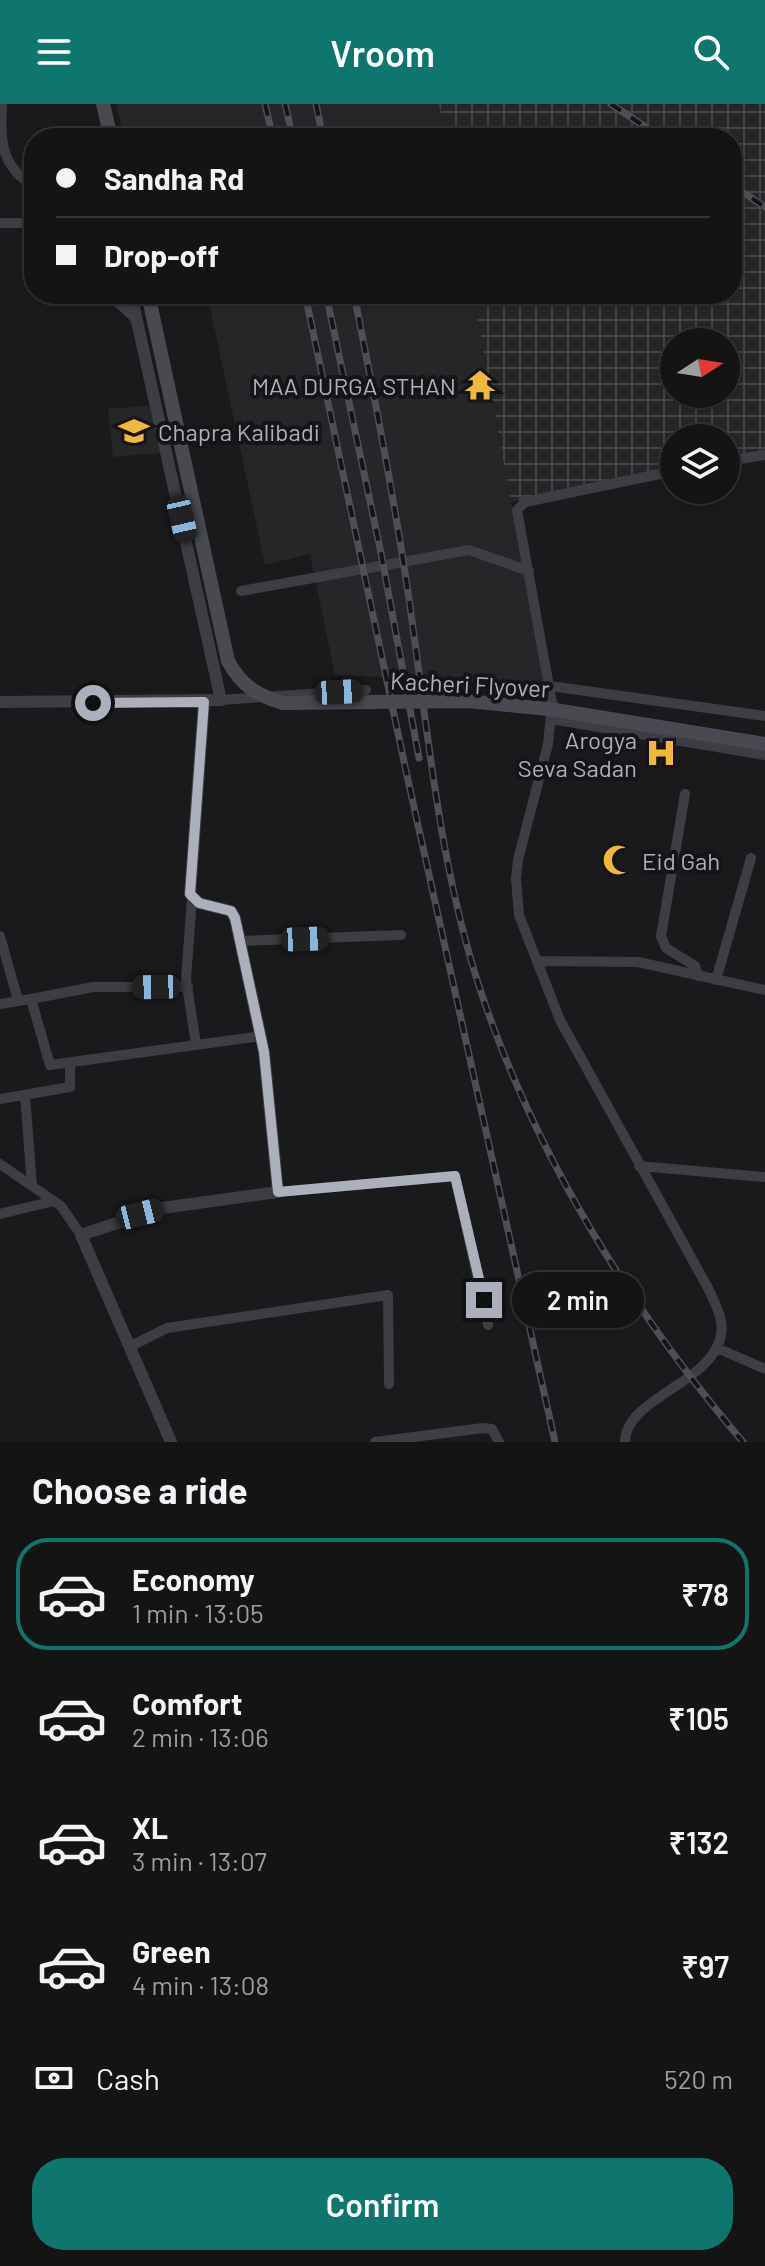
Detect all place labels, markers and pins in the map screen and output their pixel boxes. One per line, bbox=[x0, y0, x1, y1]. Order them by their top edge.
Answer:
temple icon: MAA DURGA STHAN bbox=[463, 368, 497, 402]
place label: MAA DURGA STHAN bbox=[252, 371, 456, 400]
school or university icon: Chapra Kalibadi bbox=[117, 414, 151, 448]
place label: Chapra Kalibadi bbox=[158, 417, 320, 446]
place label: Arogya Seva Sadan bbox=[518, 725, 637, 782]
hospital icon: Arogya Seva Sadan bbox=[644, 736, 678, 770]
mosque icon: Eid Gah bbox=[601, 843, 635, 877]
place label: Eid Gah bbox=[642, 846, 720, 875]

